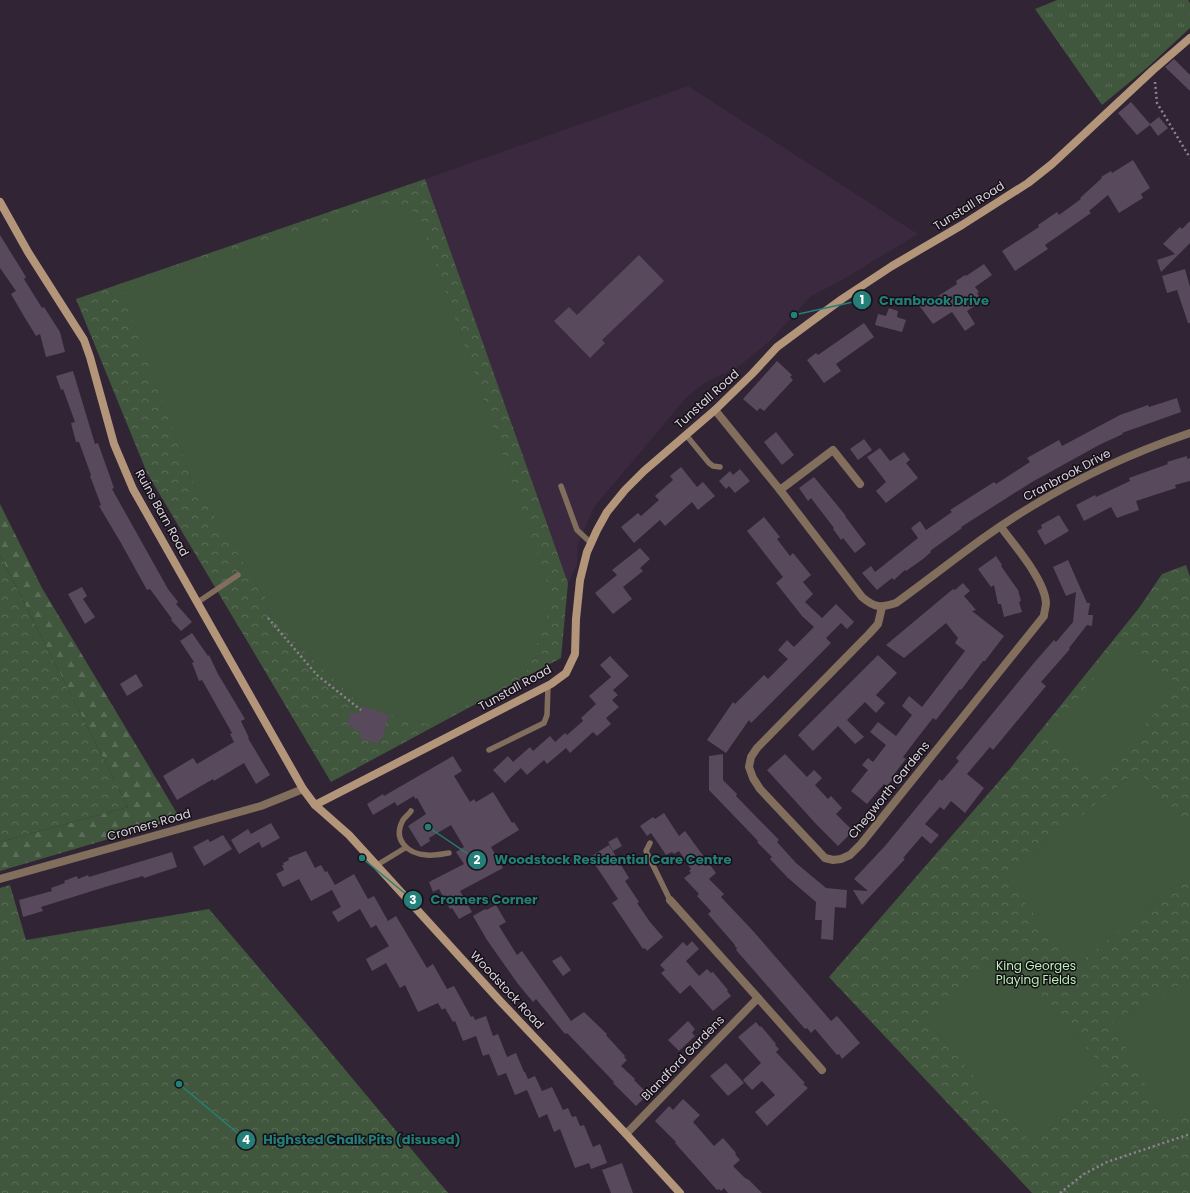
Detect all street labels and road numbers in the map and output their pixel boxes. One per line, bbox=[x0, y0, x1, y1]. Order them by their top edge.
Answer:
street label: Tunstall Road bbox=[930, 177, 1008, 234]
street label: Tunstall Road bbox=[671, 365, 742, 432]
street label: Cranbrook Drive bbox=[1020, 444, 1114, 505]
street label: Ruins Barn Road bbox=[131, 466, 193, 559]
street label: Tunstall Road bbox=[475, 661, 554, 715]
street label: Chegworth Gardens bbox=[844, 737, 933, 842]
street label: Cromers Road bbox=[105, 804, 193, 845]
street label: Woodstock Road bbox=[467, 947, 548, 1033]
street label: Blandford Gardens bbox=[637, 1011, 728, 1104]

